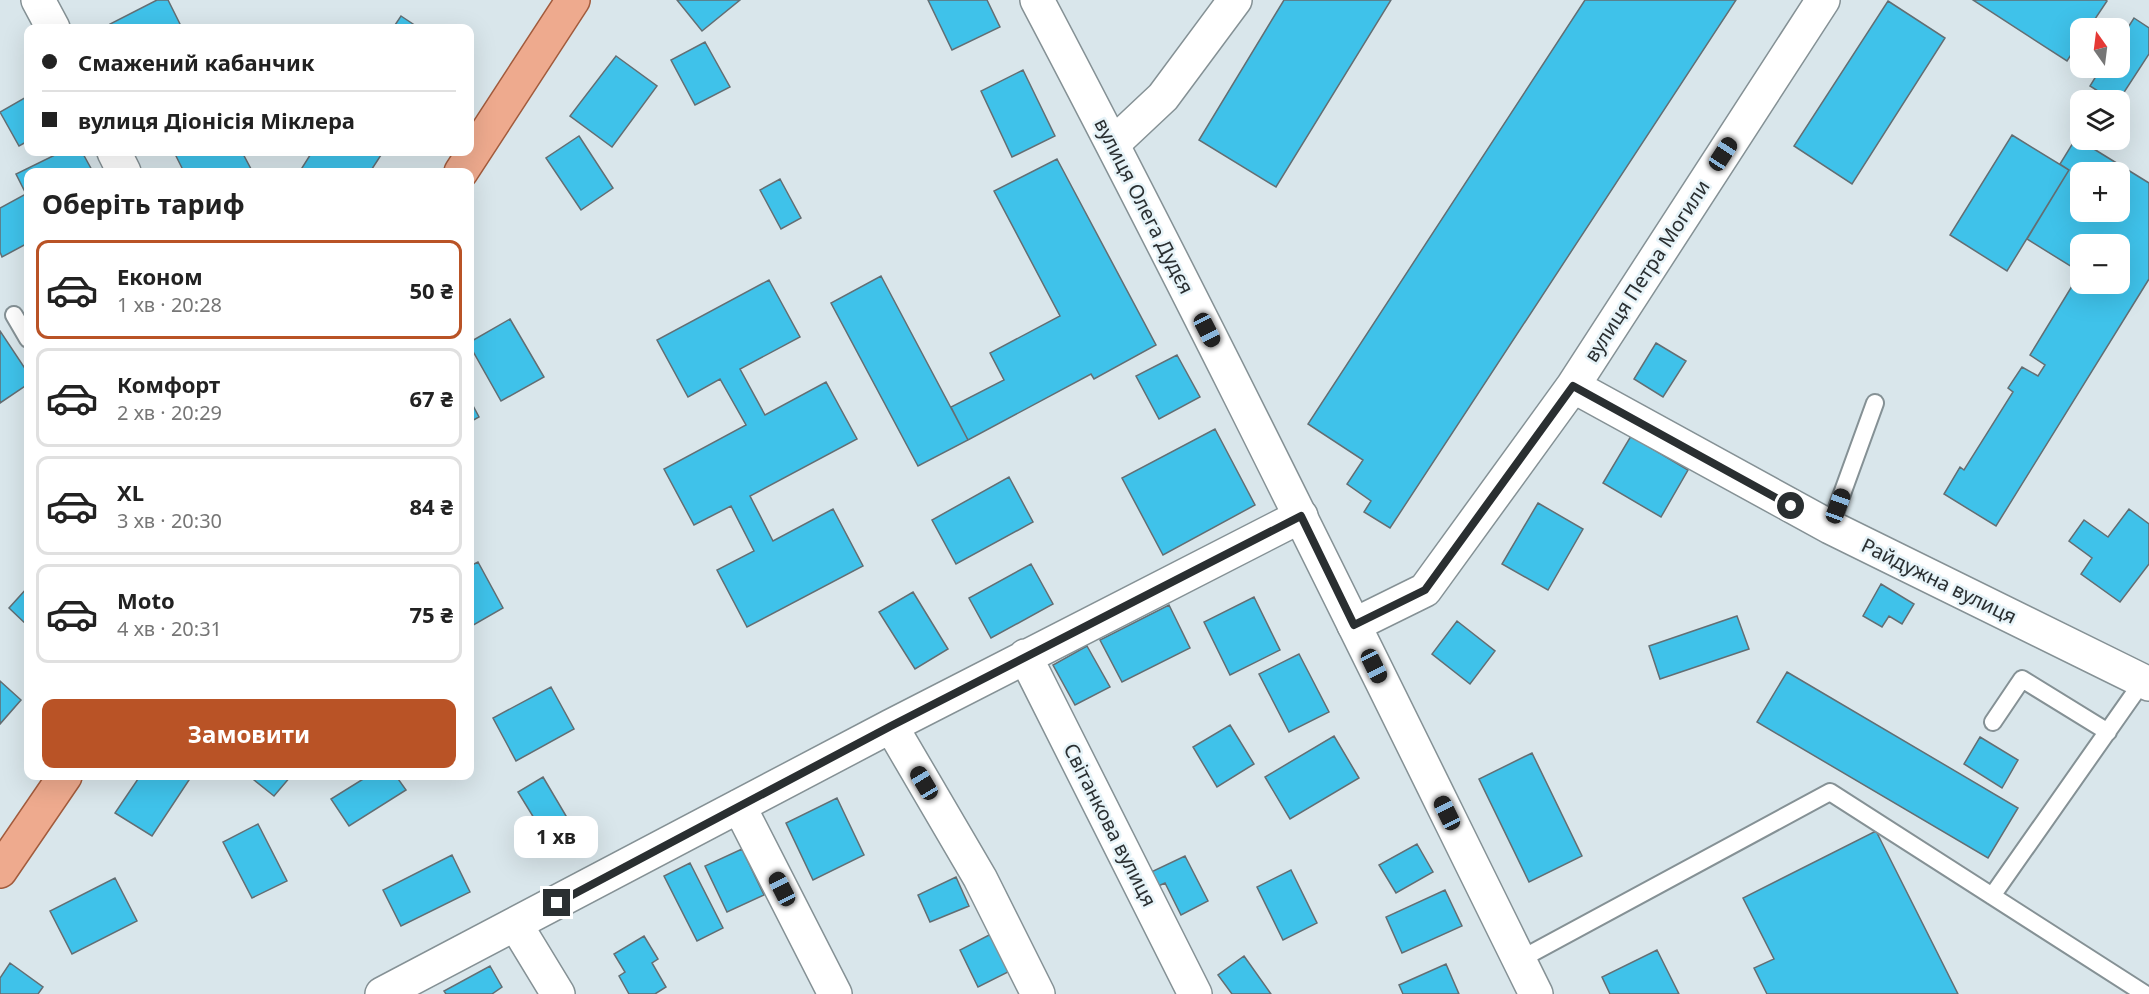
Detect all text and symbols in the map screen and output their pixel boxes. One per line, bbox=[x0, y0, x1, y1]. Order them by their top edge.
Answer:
north arrow bbox=[2070, 18, 2130, 78]
map controls bbox=[2070, 18, 2130, 294]
text: Смажений кабанчик bbox=[78, 47, 314, 77]
button: layers bbox=[2070, 90, 2130, 150]
text: вулиця Діонісія Міклера bbox=[78, 105, 355, 135]
street label: вулиця Олега Дудєя bbox=[1088, 113, 1201, 298]
car bbox=[1706, 134, 1740, 174]
button: + bbox=[2070, 162, 2130, 222]
street label: вулиця Петра Могили bbox=[1578, 174, 1716, 367]
text: Оберіть тариф bbox=[42, 185, 245, 222]
button: − bbox=[2070, 234, 2130, 294]
text: Економ bbox=[117, 261, 203, 291]
icon: car bbox=[45, 263, 99, 317]
text: 50 ₴ bbox=[410, 275, 453, 305]
text: 1 хв · 20:28 bbox=[117, 291, 222, 318]
car bbox=[1191, 310, 1223, 350]
text: Комфорт bbox=[117, 369, 220, 399]
icon: car bbox=[45, 371, 99, 425]
text: 67 ₴ bbox=[410, 383, 453, 413]
text: 2 хв · 20:29 bbox=[117, 399, 222, 426]
text: XL bbox=[117, 477, 144, 507]
icon: car bbox=[45, 479, 99, 533]
car bbox=[1823, 486, 1853, 526]
text: 84 ₴ bbox=[410, 491, 453, 521]
route start bbox=[1777, 492, 1804, 519]
text: 3 хв · 20:30 bbox=[117, 507, 222, 534]
street label: Райдужна вулиця bbox=[1857, 531, 2021, 630]
text: Moto bbox=[117, 585, 175, 615]
icon: car bbox=[45, 587, 99, 641]
text: 75 ₴ bbox=[410, 599, 453, 629]
text: 4 хв · 20:31 bbox=[117, 615, 222, 642]
car bbox=[1358, 646, 1390, 686]
button: Замовити bbox=[42, 699, 456, 768]
street label: Світанкова вулиця bbox=[1058, 739, 1163, 911]
car bbox=[907, 763, 941, 803]
car bbox=[1431, 793, 1463, 833]
callout: 1 хв bbox=[515, 816, 599, 858]
text: 1 хв bbox=[536, 823, 576, 850]
car bbox=[766, 869, 798, 909]
route end bbox=[543, 889, 570, 916]

